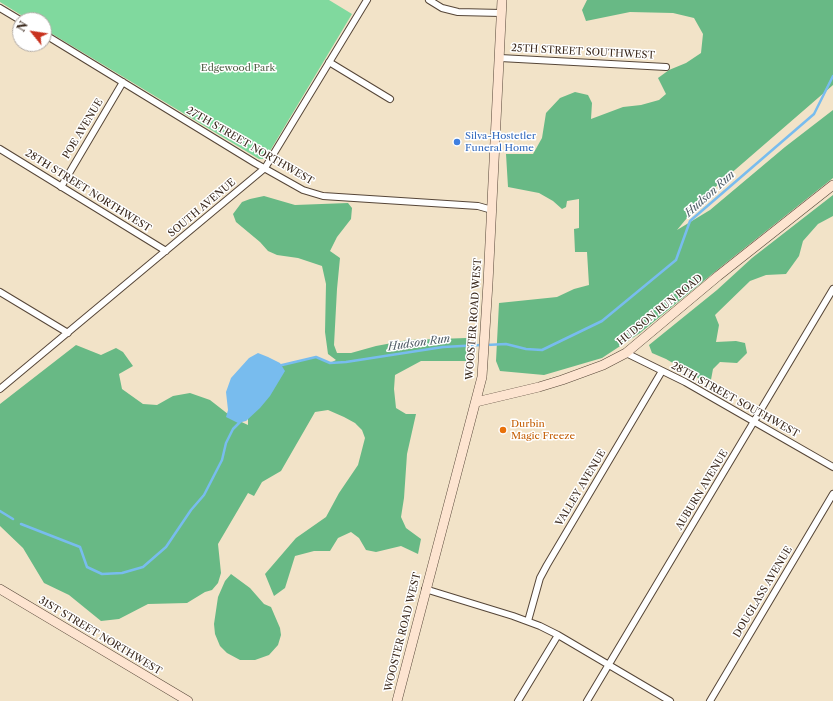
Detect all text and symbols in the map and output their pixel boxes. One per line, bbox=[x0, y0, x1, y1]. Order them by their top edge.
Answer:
north arrow bbox=[12, 12, 52, 52]
text: N bbox=[14, 19, 31, 34]
street label: 25TH STREET SOUTHWEST bbox=[511, 42, 655, 62]
park label: Edgewood Park bbox=[201, 62, 275, 74]
street label: POE AVENUE bbox=[60, 97, 106, 161]
street label: 27TH STREET NORTHWEST bbox=[184, 105, 316, 187]
place label: Silva-Hostetler Funeral Home bbox=[465, 130, 536, 154]
marker: Silva-Hostetler Funeral Home bbox=[452, 137, 462, 147]
street label: 28TH STREET NORTHWEST bbox=[23, 147, 153, 235]
water label: Hudson Run bbox=[682, 168, 738, 220]
street label: SOUTH AVENUE bbox=[166, 176, 238, 240]
street label: WOOSTER ROAD WEST bbox=[464, 258, 484, 380]
street label: HUDSON RUN ROAD bbox=[615, 272, 705, 348]
water label: Hudson Run bbox=[387, 332, 451, 354]
street label: 28TH STREET SOUTHWEST bbox=[669, 360, 801, 440]
place label: Durbin Magic Freeze bbox=[511, 418, 575, 442]
marker: Durbin Magic Freeze bbox=[498, 425, 508, 435]
street label: VALLEY AVENUE bbox=[553, 448, 609, 528]
street label: AUBURN AVENUE bbox=[673, 448, 731, 532]
street label: DOUGLASS AVENUE bbox=[731, 544, 795, 640]
street label: WOOSTER ROAD WEST bbox=[382, 571, 424, 693]
street label: 31ST STREET NORTHWEST bbox=[36, 594, 164, 678]

